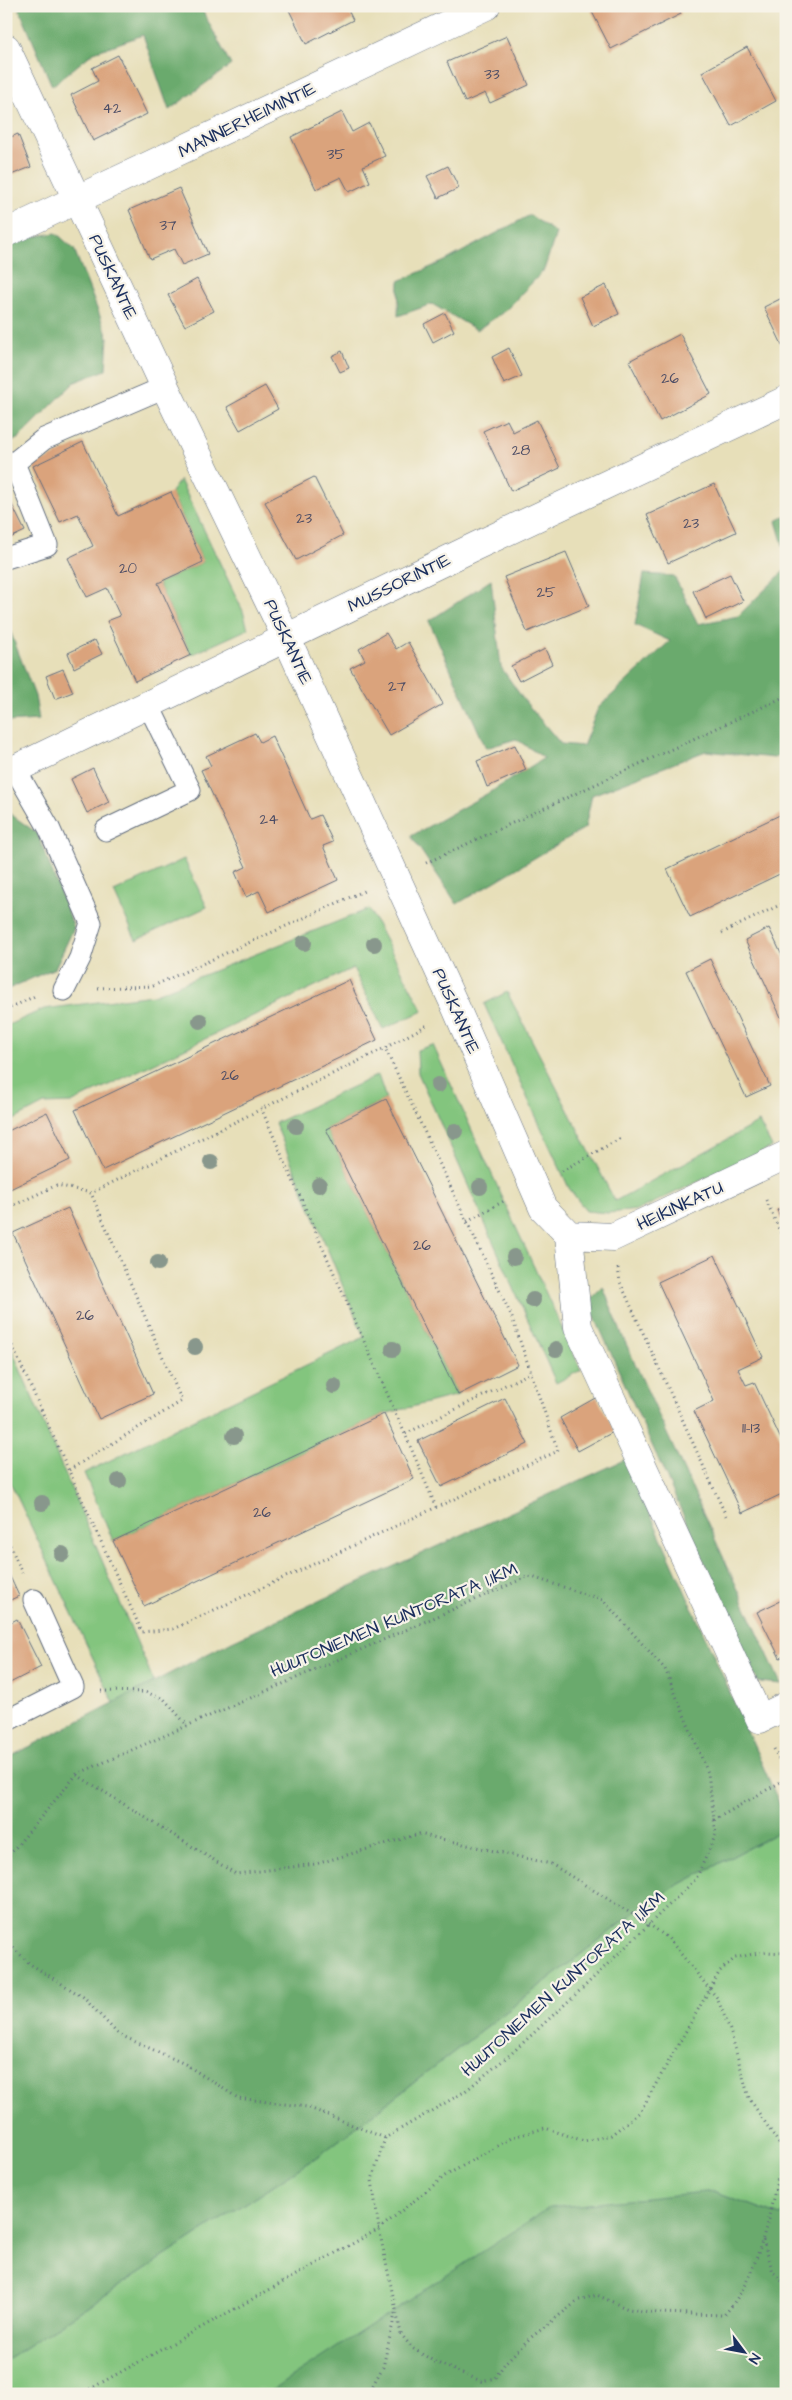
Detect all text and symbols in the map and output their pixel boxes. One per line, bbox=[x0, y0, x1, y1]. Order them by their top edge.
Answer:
house number: 33 bbox=[484, 64, 500, 85]
street label: MANNERHEIMINTIE bbox=[174, 76, 320, 164]
house number: 42 bbox=[103, 98, 122, 119]
house number: 35 bbox=[327, 144, 345, 165]
house number: 37 bbox=[160, 215, 176, 236]
street label: PUSKANTIE bbox=[82, 230, 144, 324]
house number: 26 bbox=[661, 368, 680, 389]
house number: 28 bbox=[512, 440, 530, 461]
house number: 23 bbox=[296, 508, 312, 529]
house number: 23 bbox=[683, 513, 699, 534]
street label: MUSSORINTIE bbox=[343, 547, 455, 619]
house number: 20 bbox=[119, 558, 138, 579]
house number: 25 bbox=[536, 582, 556, 603]
street label: PUSKANTIE bbox=[257, 595, 319, 689]
house number: 27 bbox=[388, 676, 406, 697]
house number: 24 bbox=[260, 809, 278, 830]
street label: PUSKANTIE bbox=[426, 964, 486, 1058]
house number: 26 bbox=[221, 1065, 240, 1086]
street label: HEIKINKATU bbox=[633, 1175, 727, 1237]
house number: 26 bbox=[413, 1235, 432, 1256]
house number: 26 bbox=[76, 1305, 95, 1326]
house number: 11-13 bbox=[742, 1418, 760, 1439]
house number: 26 bbox=[253, 1502, 272, 1523]
street label: HUUTONIEMEN KUNTORATA 1,1KM bbox=[266, 1556, 522, 1684]
street label: HUUTONIEMEN KUNTORATA 1,1KM bbox=[456, 1885, 670, 2082]
north arrow bbox=[720, 2328, 770, 2378]
text: N bbox=[743, 2349, 765, 2368]

